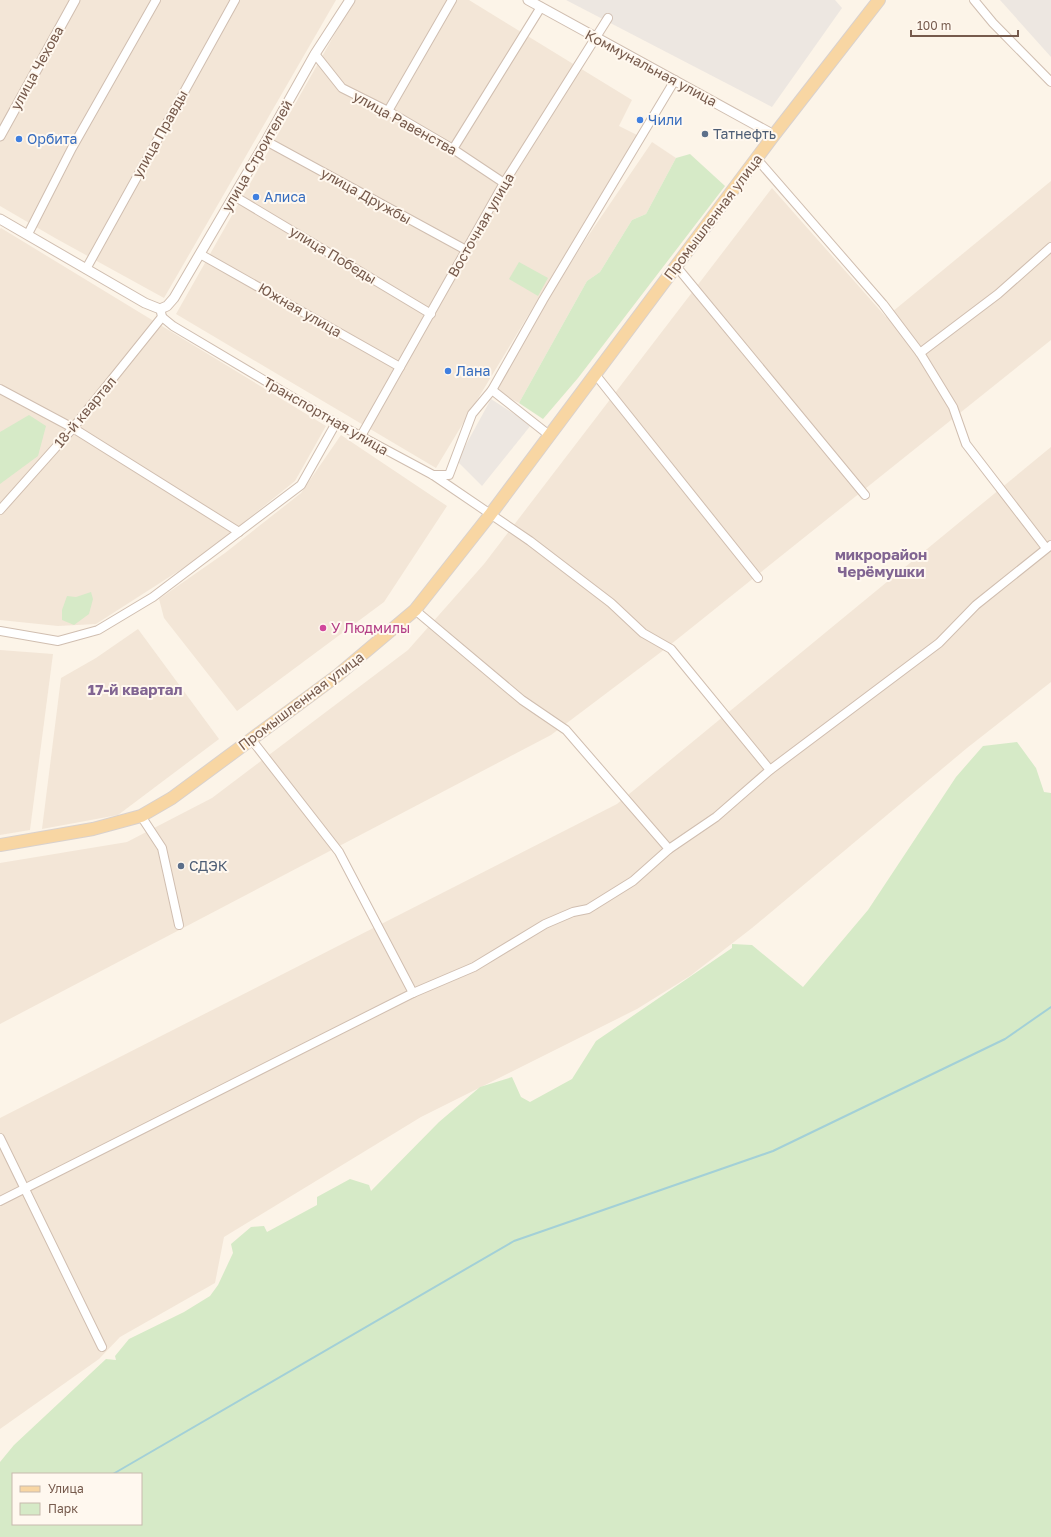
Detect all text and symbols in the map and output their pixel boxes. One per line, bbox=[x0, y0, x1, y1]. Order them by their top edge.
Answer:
scale bar bbox=[911, 12, 1018, 38]
text: 100 m bbox=[917, 18, 951, 33]
street label: улица Чехова bbox=[6, 23, 67, 113]
street label: Коммунальная улица bbox=[582, 26, 720, 110]
street label: улица Правды bbox=[128, 87, 191, 181]
street label: улица Равенства bbox=[350, 87, 460, 158]
street label: улица Строителей bbox=[218, 97, 295, 215]
place label: Чили bbox=[648, 111, 683, 128]
marker: Чили bbox=[635, 115, 645, 125]
place label: Татнефть bbox=[713, 125, 776, 142]
marker: Татнефть bbox=[700, 129, 710, 139]
place label: Орбита bbox=[27, 130, 77, 147]
marker: Орбита bbox=[14, 134, 24, 144]
street label: Промышленная улица bbox=[660, 151, 765, 283]
street label: улица Дружбы bbox=[318, 164, 414, 227]
street label: Восточная улица bbox=[444, 170, 517, 280]
place label: Алиса bbox=[264, 188, 306, 205]
marker: Алиса bbox=[251, 192, 261, 202]
street label: улица Победы bbox=[287, 222, 380, 287]
street label: Южная улица bbox=[256, 279, 345, 340]
place label: Лана bbox=[456, 362, 490, 379]
marker: Лана bbox=[443, 366, 453, 376]
street label: 18-й квартал bbox=[50, 373, 119, 451]
street label: Транспортная улица bbox=[261, 373, 392, 458]
district label: микрорайон Черёмушки bbox=[835, 545, 927, 580]
place label: У Людмилы bbox=[331, 619, 410, 636]
marker: У Людмилы bbox=[318, 623, 328, 633]
street label: Промышленная улица bbox=[235, 648, 367, 753]
district label: 17-й квартал bbox=[88, 680, 182, 698]
place label: СДЭК bbox=[189, 857, 228, 874]
marker: СДЭК bbox=[176, 861, 186, 871]
legend bbox=[12, 1473, 142, 1525]
text: Улица bbox=[48, 1481, 84, 1496]
text: Парк bbox=[48, 1501, 78, 1516]

